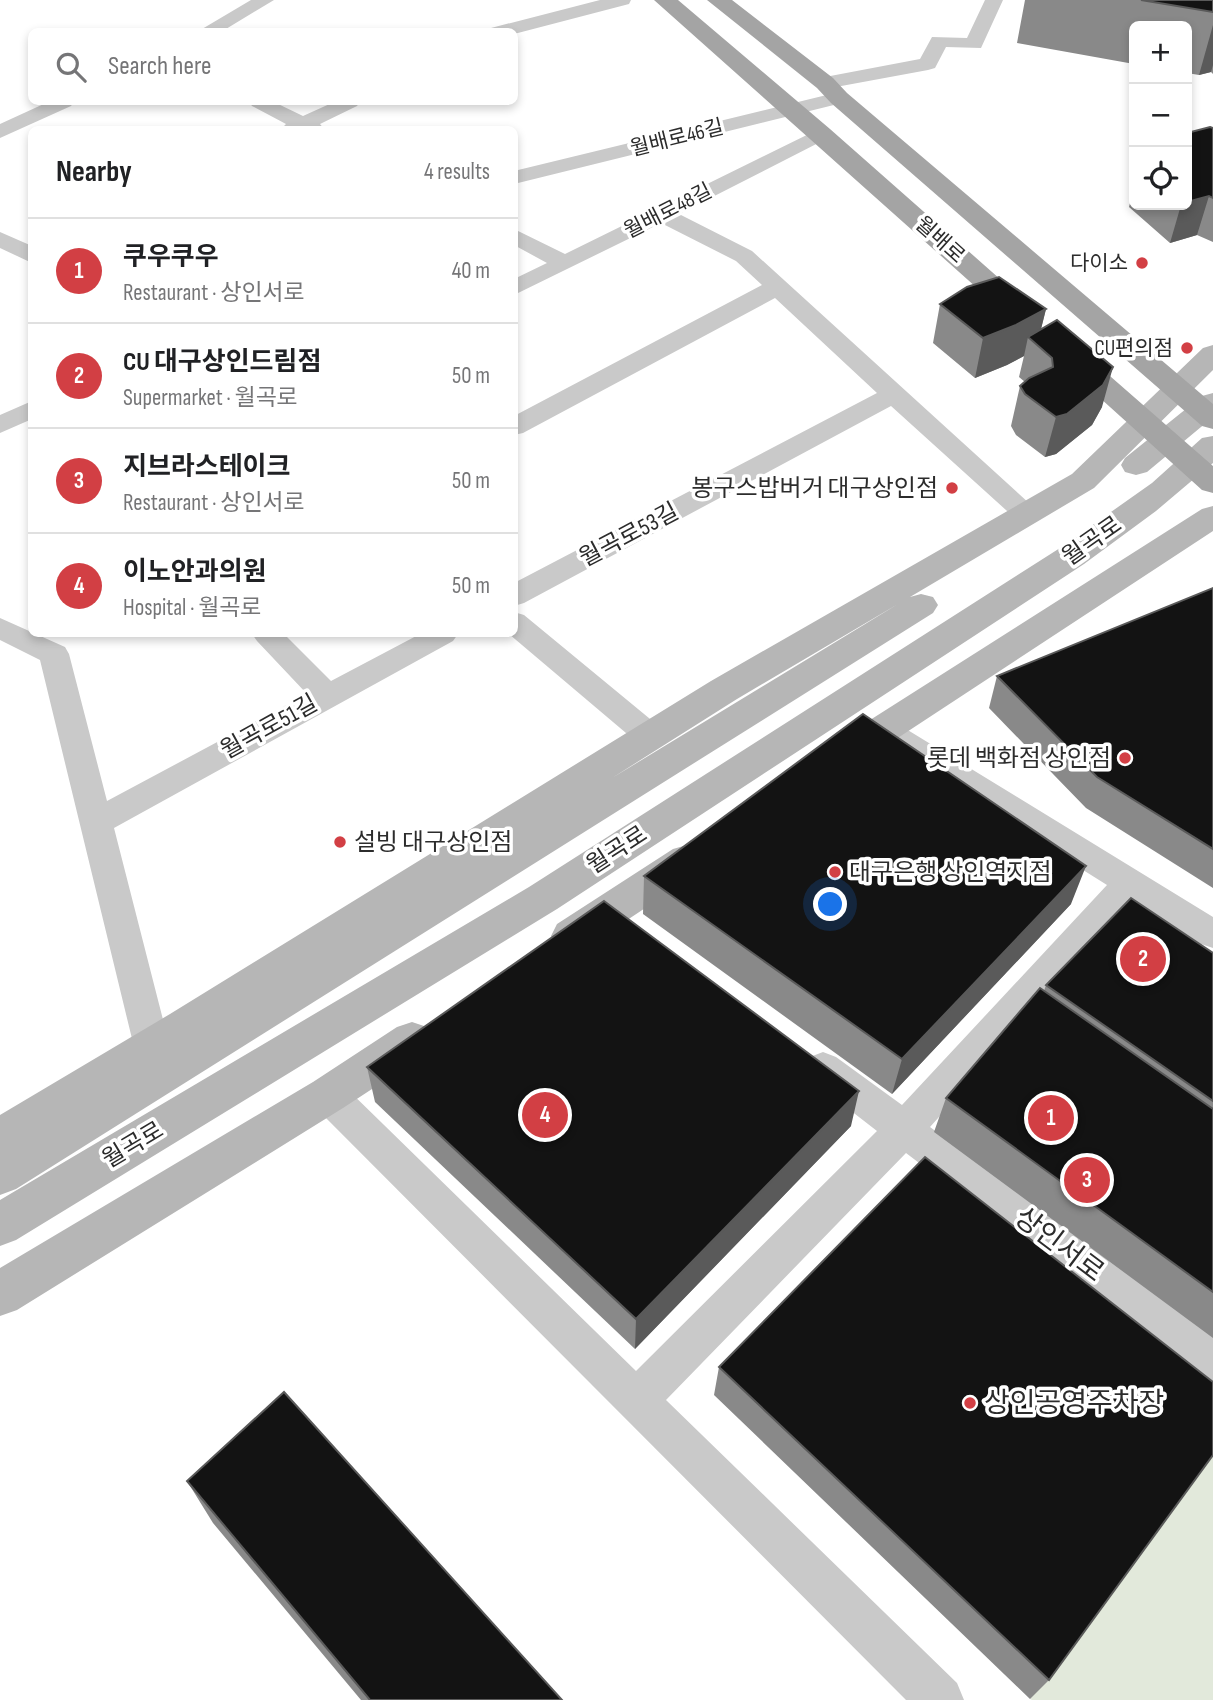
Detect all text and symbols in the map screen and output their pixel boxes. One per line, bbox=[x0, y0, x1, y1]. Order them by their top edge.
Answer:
map controls bbox=[1129, 21, 1192, 210]
button: + bbox=[1129, 21, 1192, 84]
search box bbox=[28, 28, 518, 105]
icon: search bbox=[52, 48, 90, 86]
text: Search here bbox=[108, 51, 211, 82]
button: − bbox=[1129, 84, 1192, 147]
street label: 월배로46길 bbox=[628, 114, 726, 162]
button: locate bbox=[1129, 147, 1192, 210]
text: Nearby bbox=[56, 154, 132, 190]
text: 4 results bbox=[424, 158, 490, 186]
street label: 월배로48길 bbox=[620, 178, 716, 244]
street label: 월배로 bbox=[910, 211, 970, 269]
text: 쿠우쿠우 bbox=[123, 242, 219, 273]
place label: 다이소 bbox=[1070, 251, 1128, 276]
marker: 다이소 bbox=[1134, 255, 1150, 271]
text: 1 bbox=[74, 257, 84, 285]
text: 40 m bbox=[452, 257, 490, 285]
text: Restaurant · 상인서로 bbox=[123, 279, 305, 307]
place label: CU편의점 bbox=[1094, 336, 1173, 361]
marker: CU편의점 bbox=[1179, 340, 1195, 356]
text: CU 대구상인드림점 bbox=[123, 347, 321, 378]
text: 2 bbox=[74, 362, 84, 390]
text: 50 m bbox=[452, 362, 490, 390]
text: Supermarket · 월곡로 bbox=[123, 384, 298, 412]
text: 지브라스테이크 bbox=[123, 452, 290, 483]
text: 3 bbox=[74, 467, 84, 495]
text: 50 m bbox=[452, 467, 490, 495]
place label: 봉구스밥버거 대구상인점 bbox=[691, 474, 938, 503]
marker: 봉구스밥버거 대구상인점 bbox=[944, 480, 960, 496]
text: Restaurant · 상인서로 bbox=[123, 489, 305, 517]
street label: 월곡로53길 bbox=[575, 497, 683, 573]
street label: 월곡로 bbox=[1057, 510, 1127, 572]
text: 이노안과의원 bbox=[123, 557, 267, 588]
text: 4 bbox=[74, 572, 84, 600]
text: 50 m bbox=[452, 572, 490, 600]
text: Hospital · 월곡로 bbox=[123, 594, 262, 622]
street label: 월곡로51길 bbox=[215, 689, 323, 765]
place label: 롯데 백화점 상인점 bbox=[927, 744, 1111, 773]
marker: 롯데 백화점 상인점 bbox=[1117, 750, 1133, 766]
street label: 월곡로 bbox=[581, 820, 653, 880]
place label: 설빙 대구상인점 bbox=[354, 828, 512, 857]
marker: 설빙 대구상인점 bbox=[332, 834, 348, 850]
place label: 대구은행 상인역지점 bbox=[849, 858, 1052, 887]
marker: 대구은행 상인역지점 bbox=[827, 864, 843, 880]
your location bbox=[813, 887, 847, 921]
pin: 2 bbox=[1120, 933, 1166, 985]
pin: 4 bbox=[522, 1089, 568, 1141]
pin: 1 bbox=[1028, 1092, 1074, 1144]
street label: 월곡로 bbox=[97, 1116, 169, 1174]
pin: 3 bbox=[1064, 1154, 1110, 1206]
street label: 상인서로 bbox=[1008, 1201, 1110, 1289]
place label: 상인공영주차장 bbox=[984, 1387, 1164, 1420]
marker: 상인공영주차장 bbox=[962, 1395, 978, 1411]

